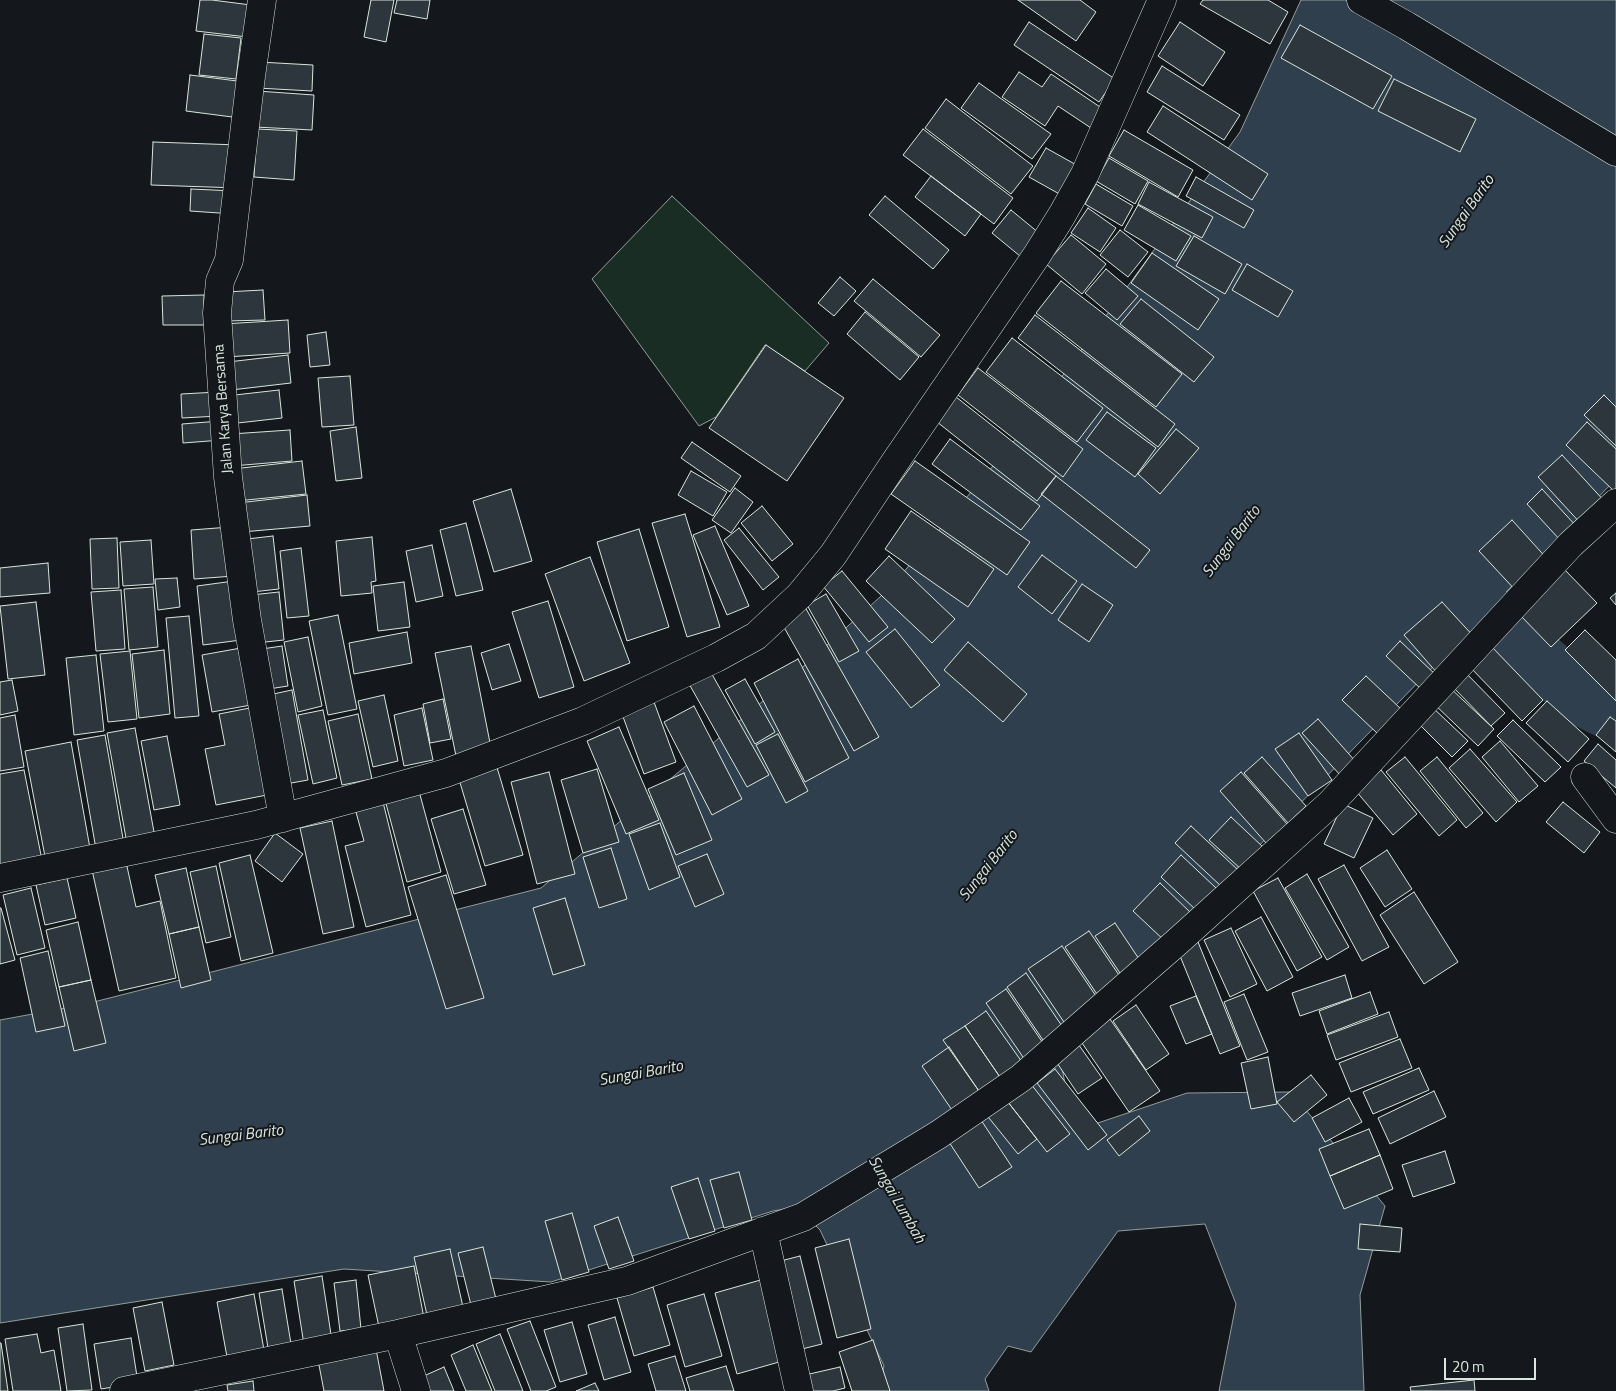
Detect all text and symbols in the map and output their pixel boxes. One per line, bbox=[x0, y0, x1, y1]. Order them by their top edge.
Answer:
water label: Sungai Barito bbox=[1435, 172, 1499, 252]
street label: Jalan Karya Bersama bbox=[210, 344, 238, 474]
water label: Sungai Barito bbox=[1199, 502, 1265, 582]
water label: Sungai Barito bbox=[955, 827, 1023, 905]
water label: Sungai Barito bbox=[598, 1057, 684, 1091]
water label: Sungai Barito bbox=[198, 1121, 284, 1151]
water label: Sungai Lumbah bbox=[863, 1153, 929, 1247]
scale bar bbox=[1446, 1348, 1538, 1380]
text: 20 m bbox=[1452, 1355, 1485, 1378]

